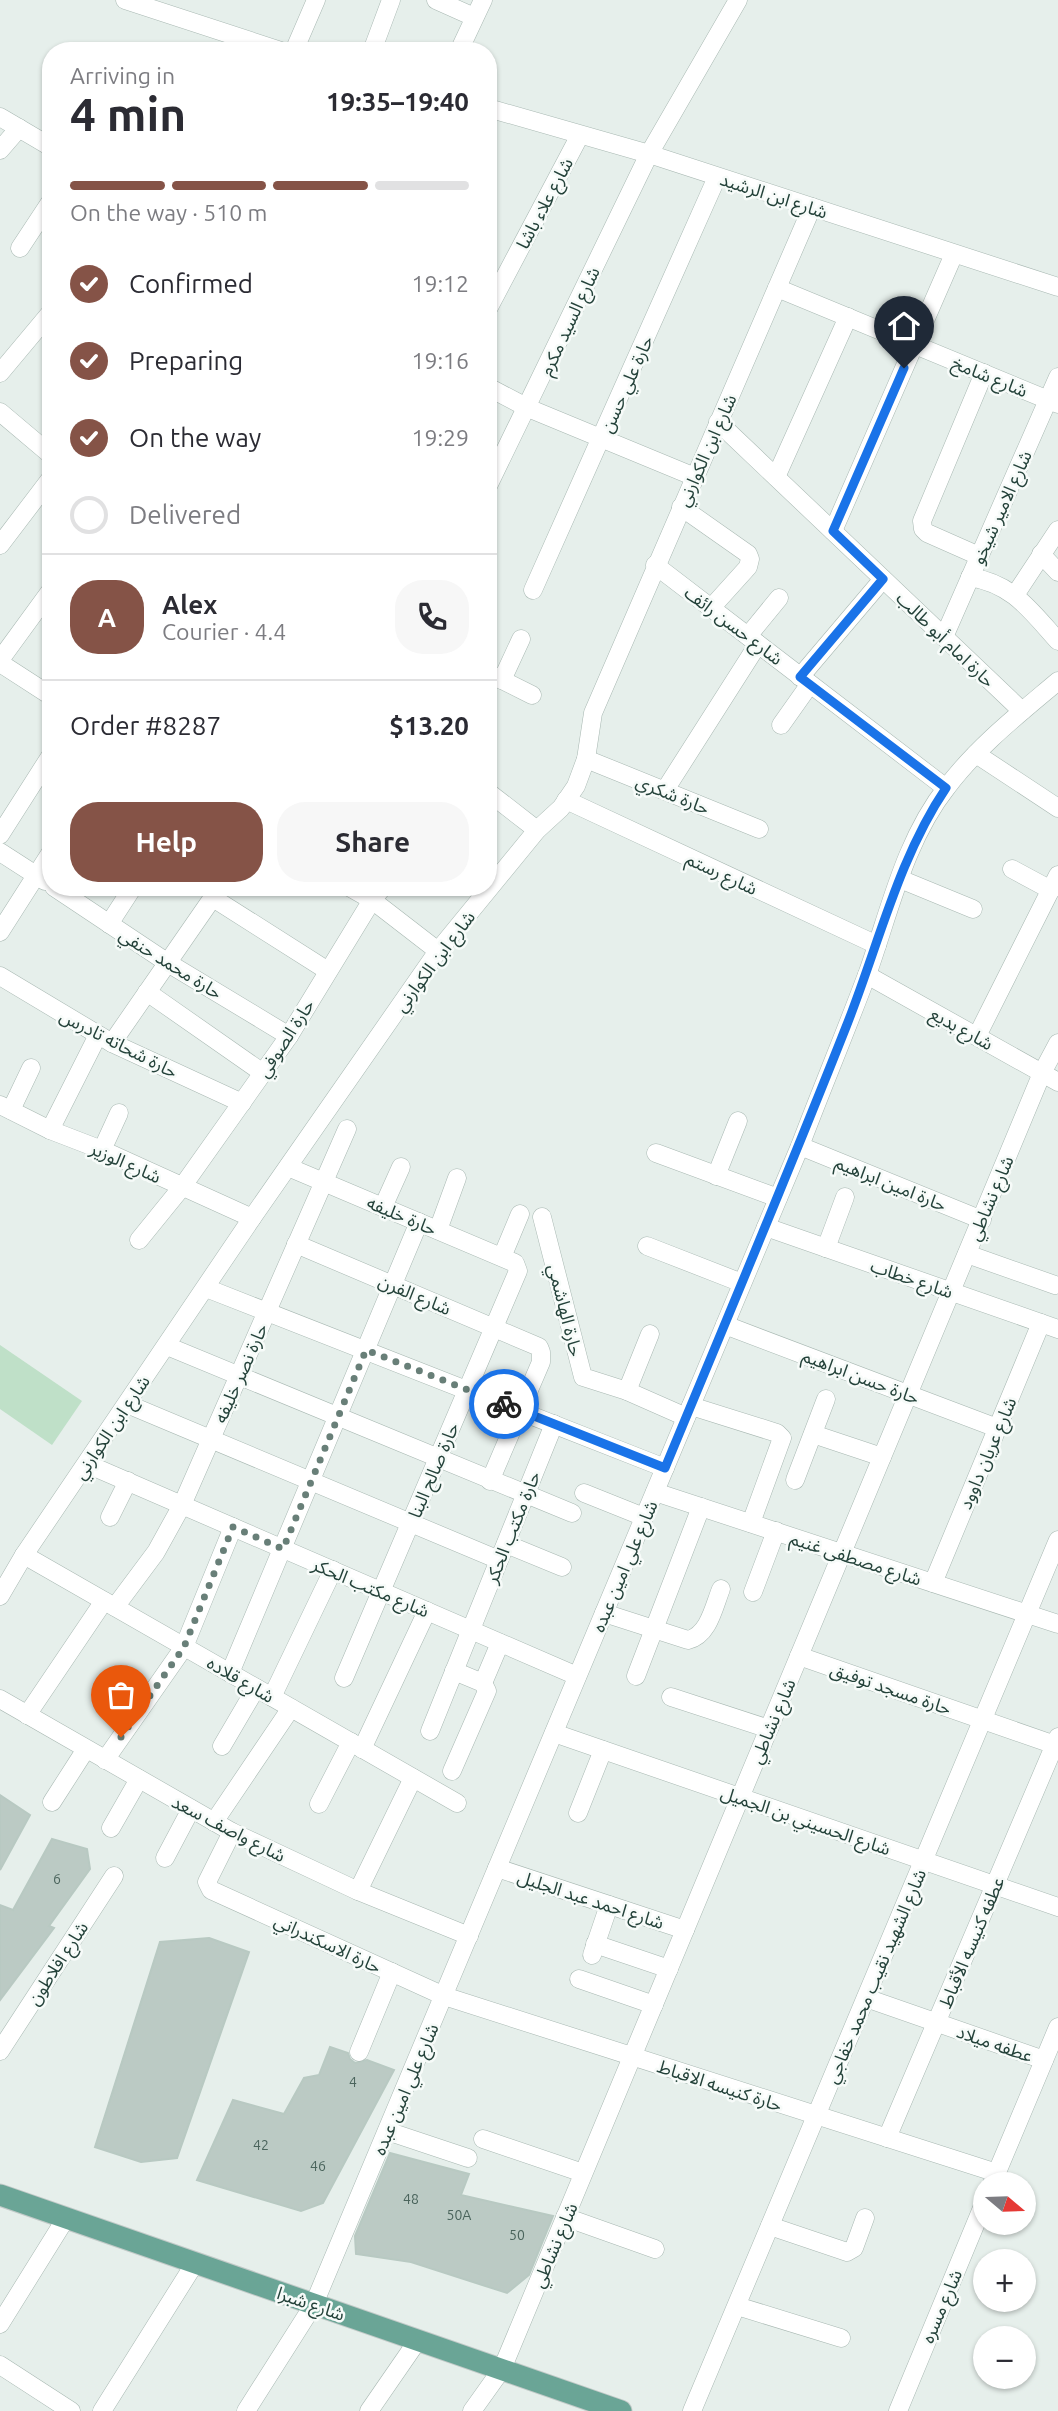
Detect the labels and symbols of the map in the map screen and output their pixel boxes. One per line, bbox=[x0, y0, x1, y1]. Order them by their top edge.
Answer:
street label: شارع علاء باشا bbox=[512, 154, 581, 254]
street label: شارع ابن الرشيد bbox=[716, 168, 830, 227]
street label: شارع السيد مكرم bbox=[535, 263, 607, 381]
pin bbox=[874, 296, 934, 368]
street label: حارة علي حسن bbox=[596, 332, 660, 437]
street label: شارع شامخ bbox=[947, 352, 1031, 405]
street label: شارع ابن الكوارني bbox=[672, 391, 744, 511]
street label: شارع الامير شيخو bbox=[967, 447, 1040, 569]
street label: شارع حسن رائف bbox=[678, 582, 787, 672]
street label: حارة امام أبو طالب bbox=[889, 587, 999, 694]
street label: حارة شكري bbox=[632, 770, 713, 822]
street label: شارع رستم bbox=[681, 848, 761, 903]
street label: شارع ابن الكوارني bbox=[390, 907, 482, 1018]
street label: حارة محمد حنفي bbox=[114, 923, 226, 1006]
street label: حارة الصوفي bbox=[252, 995, 321, 1083]
street label: شارع بديع bbox=[925, 1003, 997, 1058]
street label: حارة شحاته تادرس bbox=[56, 1005, 181, 1083]
street label: شارع الوزير bbox=[85, 1137, 164, 1191]
street label: حارة امين ابراهيم bbox=[831, 1152, 950, 1218]
street label: شارع نشاطي bbox=[963, 1153, 1021, 1245]
street label: حارة خليفه bbox=[363, 1191, 440, 1240]
street label: شارع خطاب bbox=[867, 1255, 956, 1306]
street label: حارة الهاشمي bbox=[541, 1262, 587, 1359]
street label: شارع الفرن bbox=[374, 1270, 454, 1323]
street label: حارة نصر خليفه bbox=[209, 1320, 273, 1427]
street label: حارة حسن ابراهيم bbox=[798, 1345, 922, 1411]
courier bbox=[469, 1369, 539, 1439]
street label: شارع ابن الكوارني bbox=[69, 1371, 157, 1485]
street label: شارع عريان داوود bbox=[954, 1394, 1024, 1514]
street label: حارة صالح البنا bbox=[404, 1419, 466, 1522]
street label: حارة مكتب الحكر bbox=[480, 1468, 545, 1588]
street label: شارع علي امين عبده bbox=[587, 1497, 665, 1637]
street label: شارع مصطفى غنيم bbox=[786, 1527, 924, 1593]
street label: شارع مكتب الحكر bbox=[307, 1553, 432, 1625]
street label: شارع قلاده bbox=[201, 1652, 278, 1710]
street label: حارة مسجد توفيق bbox=[827, 1658, 954, 1720]
pin bbox=[91, 1665, 151, 1737]
street label: شارع نشاطي bbox=[745, 1676, 803, 1768]
street label: شارع الحسيني بن الجميل bbox=[717, 1782, 893, 1863]
street label: شارع واصف سعد bbox=[167, 1791, 289, 1870]
street label: شارع احمد عبد الجليل bbox=[514, 1866, 667, 1937]
street label: شارع الشهيد نقيب محمد خفاجي bbox=[821, 1866, 934, 2088]
house number: 6 bbox=[53, 1871, 61, 1887]
street label: عطفه كنيسه الأقباط bbox=[934, 1873, 1008, 2011]
street label: حارة الاسكندراني bbox=[270, 1910, 385, 1980]
street label: شارع افلاطون bbox=[23, 1918, 96, 2011]
street label: شارع علي امين عبده bbox=[368, 2020, 446, 2160]
street label: عطفه ميلاد bbox=[954, 2021, 1036, 2065]
street label: حارة كنيسه الاقباط bbox=[654, 2055, 785, 2117]
house number: 4 bbox=[349, 2074, 357, 2090]
house number: 42 bbox=[253, 2137, 269, 2153]
house number: 46 bbox=[310, 2158, 326, 2174]
north arrow bbox=[973, 2172, 1036, 2235]
house number: 48 bbox=[403, 2191, 419, 2207]
street label: شارع نشاطي bbox=[527, 2200, 585, 2292]
house number: 50A bbox=[447, 2207, 471, 2223]
house number: 50 bbox=[509, 2227, 525, 2243]
street label: شارع مسره bbox=[917, 2266, 970, 2348]
street label: شارع شبرا bbox=[273, 2282, 348, 2329]

